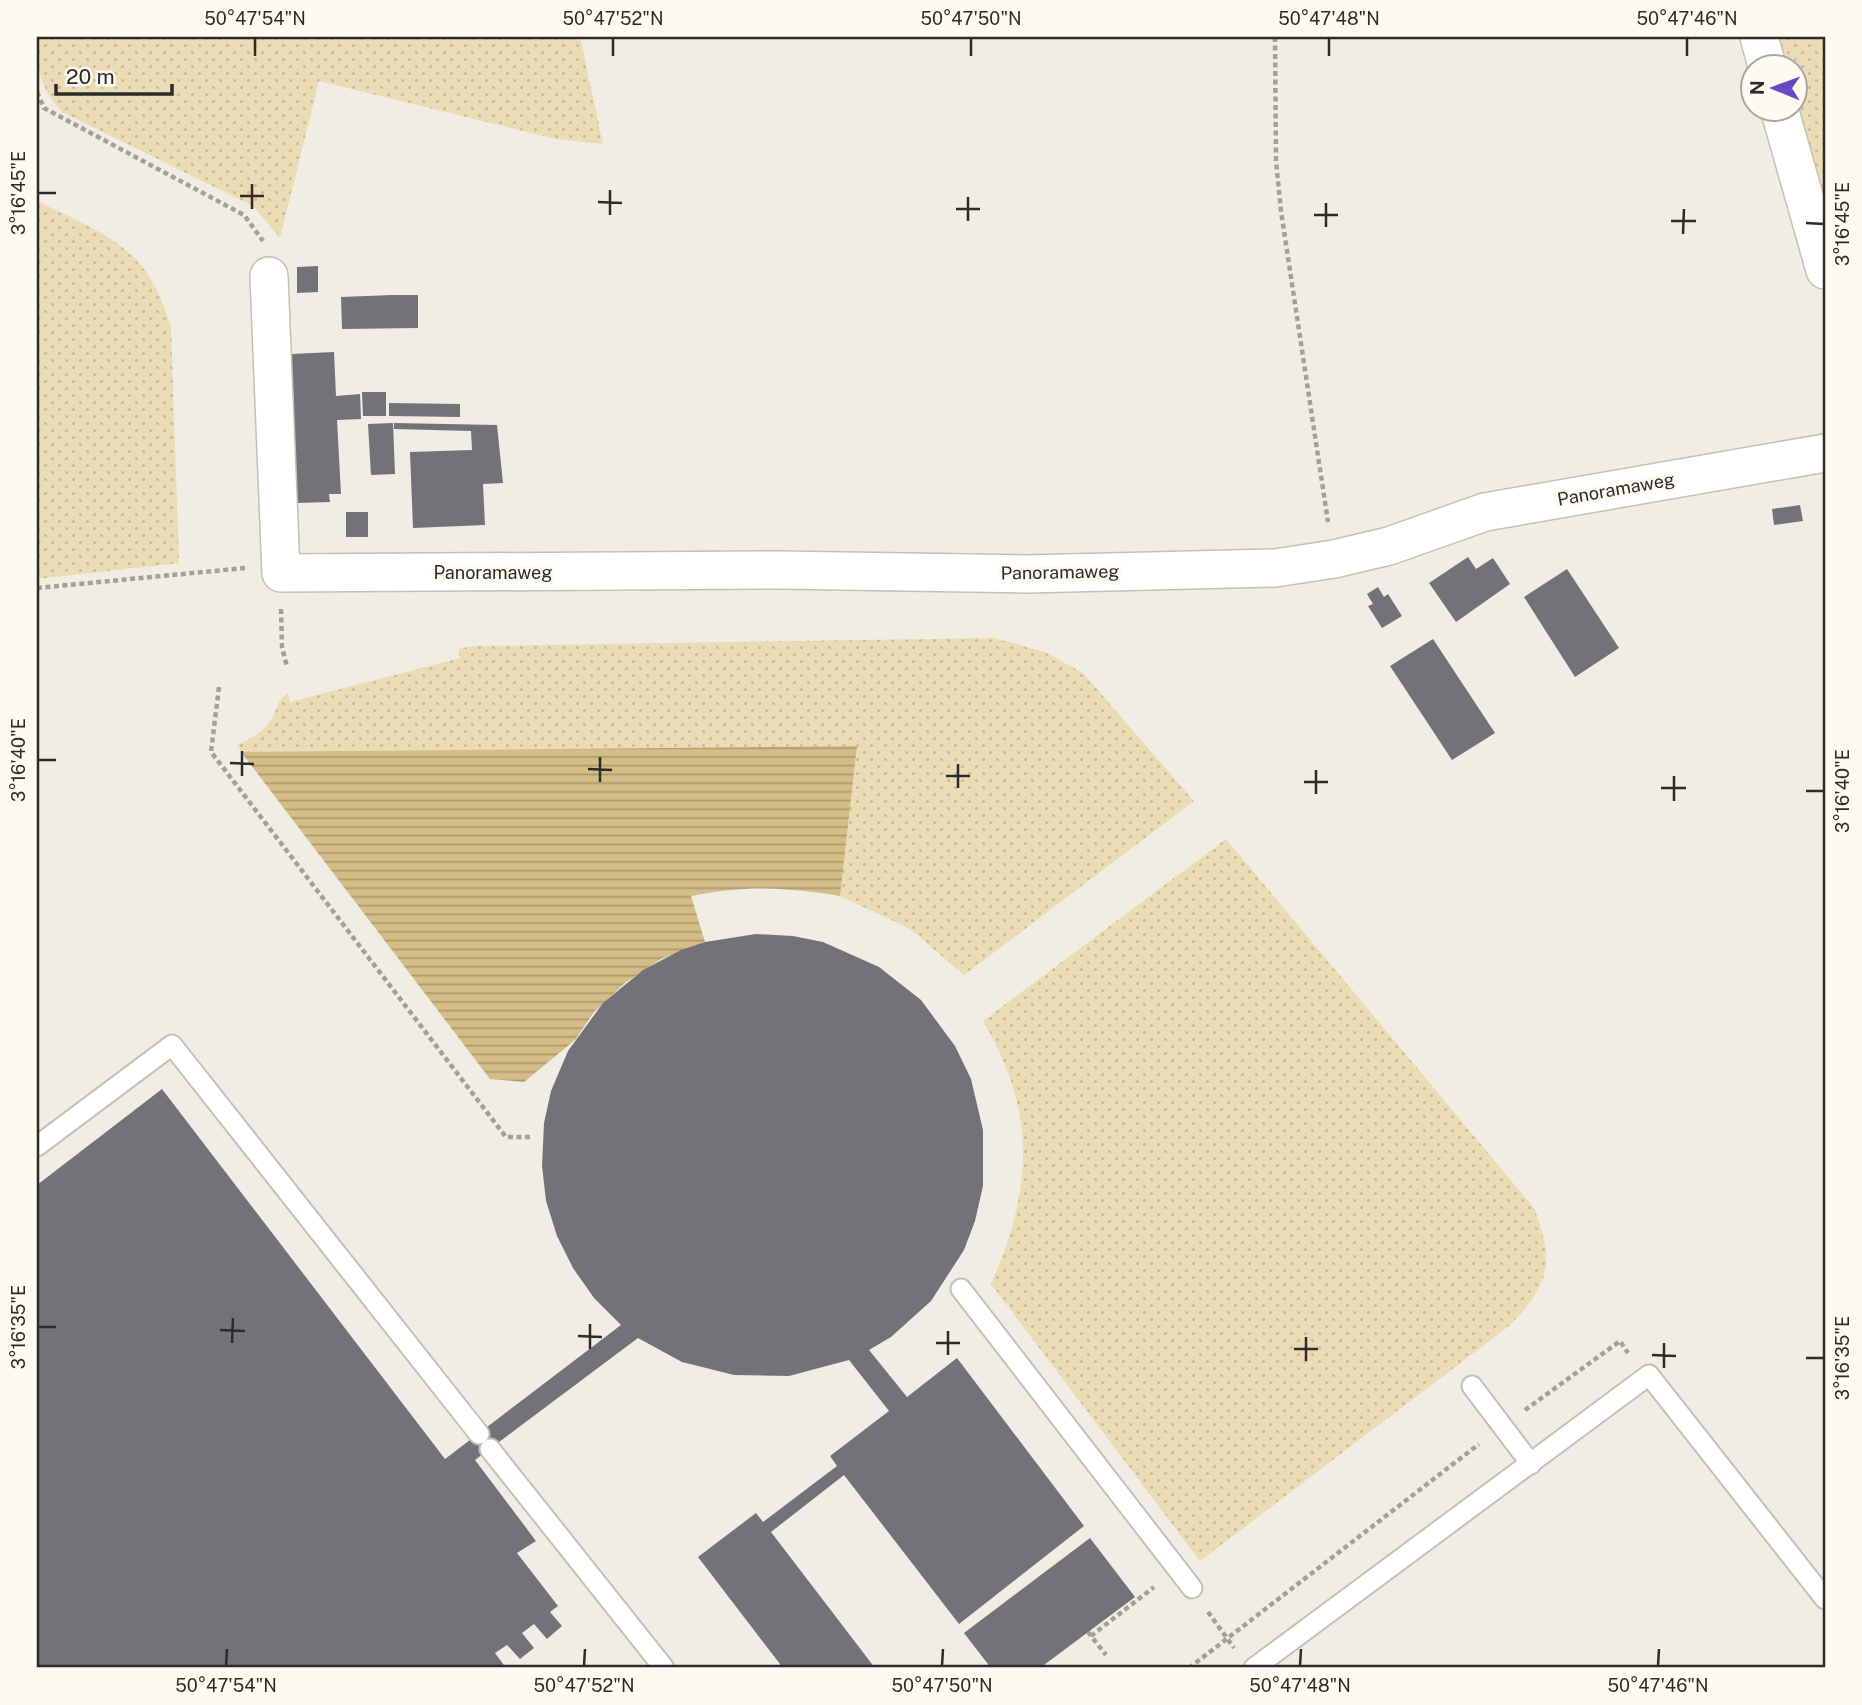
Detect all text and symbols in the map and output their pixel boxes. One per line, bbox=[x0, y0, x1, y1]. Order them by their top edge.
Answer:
text: 50°47'54"N bbox=[204, 8, 306, 29]
text: 50°47'52"N bbox=[563, 8, 663, 29]
text: 50°47'50"N bbox=[920, 8, 1022, 29]
text: 50°47'48"N bbox=[1278, 8, 1380, 29]
text: 50°47'46"N bbox=[1636, 8, 1738, 29]
scale bar bbox=[56, 52, 172, 96]
north arrow bbox=[1740, 52, 1810, 122]
text: 20 m bbox=[66, 64, 115, 89]
text: N bbox=[1746, 80, 1768, 95]
text: 3°16'45"E bbox=[8, 151, 29, 235]
text: 3°16'45"E bbox=[1832, 182, 1853, 266]
street label: Panoramaweg bbox=[1556, 468, 1676, 510]
street label: Panoramaweg bbox=[1000, 560, 1120, 584]
street label: Panoramaweg bbox=[434, 562, 552, 583]
text: 3°16'40"E bbox=[8, 718, 29, 802]
text: 3°16'40"E bbox=[1832, 749, 1853, 833]
text: 3°16'35"E bbox=[8, 1285, 29, 1369]
text: 3°16'35"E bbox=[1832, 1316, 1853, 1400]
text: 50°47'54"N bbox=[175, 1675, 277, 1696]
text: 50°47'52"N bbox=[534, 1675, 634, 1696]
text: 50°47'50"N bbox=[891, 1675, 993, 1696]
text: 50°47'48"N bbox=[1249, 1675, 1351, 1696]
text: 50°47'46"N bbox=[1607, 1675, 1709, 1696]

